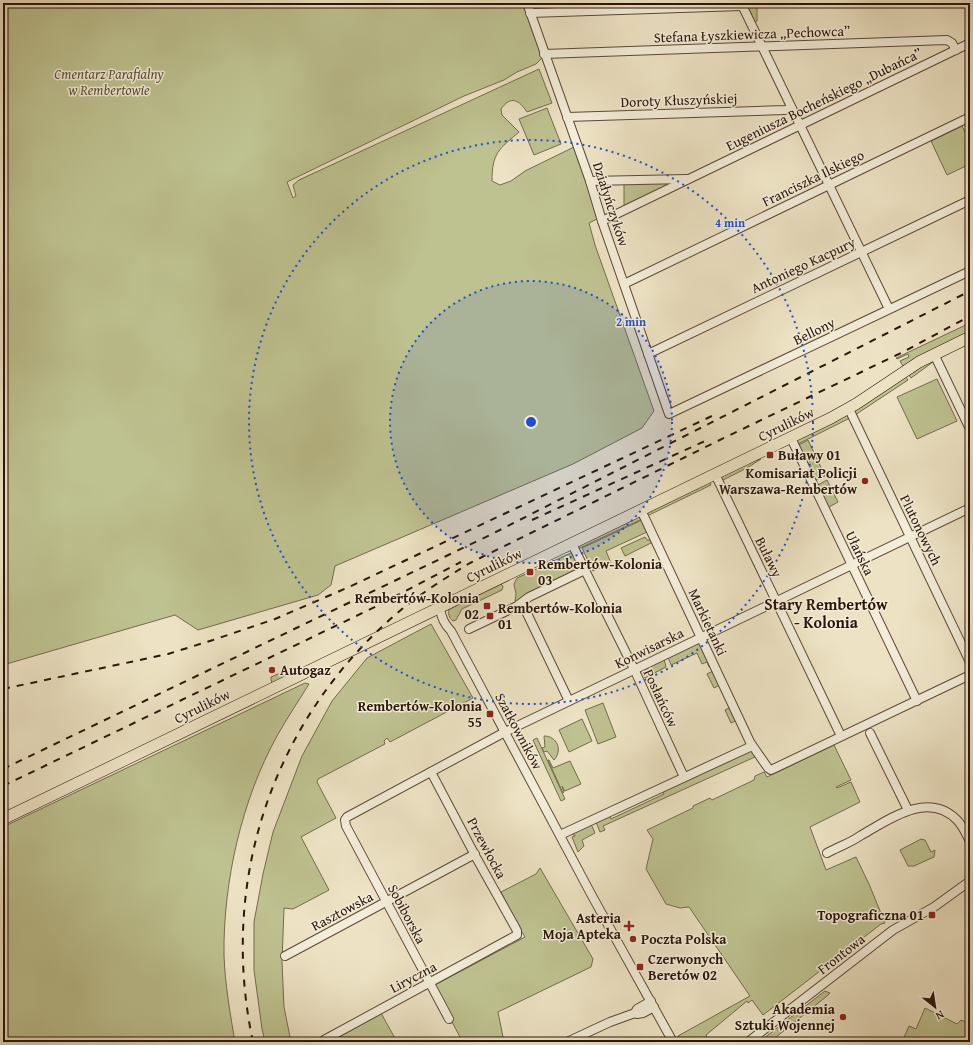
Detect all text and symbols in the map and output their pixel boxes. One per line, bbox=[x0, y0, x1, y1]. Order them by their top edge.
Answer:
street label: Stefana Łyszkiewicza „Pechowca” bbox=[653, 21, 851, 47]
street label: Eugeniusza Bocheńskiego „Dubańca” bbox=[722, 43, 926, 155]
park label: Cmentarz Parafialny w Rembertowie bbox=[54, 64, 164, 100]
street label: Doroty Kłuszyńskiej bbox=[620, 88, 738, 112]
street label: Franciszka Ilskiego bbox=[759, 145, 867, 211]
street label: Działyńczyków bbox=[588, 159, 634, 249]
text: 4 min bbox=[715, 214, 745, 231]
street label: Antoniego Kacpury bbox=[748, 232, 858, 298]
street label: Bellony bbox=[790, 312, 838, 350]
text: 2 min bbox=[616, 313, 646, 330]
street label: Cyrulików bbox=[755, 402, 817, 446]
centre of rings bbox=[524, 415, 538, 429]
place label: Buławy 01 bbox=[778, 445, 841, 465]
marker: Buławy 01 bbox=[765, 450, 775, 460]
place label: Komisariat Policji Warszawa-Rembertów bbox=[719, 463, 858, 499]
marker: Komisariat Policji Warszawa-Rembertów bbox=[860, 476, 870, 486]
street label: Plutonowych bbox=[895, 491, 947, 569]
street label: Ułańska bbox=[841, 527, 879, 579]
street label: Buławy bbox=[751, 533, 787, 581]
street label: Cyrulików bbox=[463, 543, 525, 587]
place label: Rembertów-Kolonia 03 bbox=[538, 554, 663, 590]
marker: Rembertów-Kolonia 03 bbox=[525, 567, 535, 577]
street label: Markietanki bbox=[684, 585, 732, 659]
place label: Rembertów-Kolonia 02 bbox=[355, 588, 480, 624]
district label: Stary Rembertów - Kolonia bbox=[764, 592, 888, 634]
place label: Rembertów-Kolonia 01 bbox=[498, 598, 623, 634]
marker: Rembertów-Kolonia 02 bbox=[482, 601, 492, 611]
marker: Rembertów-Kolonia 01 bbox=[485, 611, 495, 621]
street label: Konwisarska bbox=[611, 623, 687, 673]
place label: Autogaz bbox=[280, 660, 331, 680]
marker: Autogaz bbox=[267, 665, 277, 675]
street label: Posłańców bbox=[639, 666, 683, 730]
street label: Cyrulików bbox=[171, 684, 233, 728]
street label: Szatkowników bbox=[490, 689, 548, 773]
place label: Rembertów-Kolonia 55 bbox=[358, 696, 483, 732]
marker: Rembertów-Kolonia 55 bbox=[485, 709, 495, 719]
street label: Przewłocka bbox=[462, 814, 512, 883]
street label: Sobiborska bbox=[383, 881, 431, 948]
street label: Rasztowska bbox=[308, 886, 377, 936]
place label: Topograficzna 01 bbox=[817, 905, 924, 925]
place label: Asteria Moja Apteka bbox=[543, 908, 622, 944]
marker: Topograficzna 01 bbox=[927, 910, 937, 920]
marker: Asteria Moja Apteka bbox=[624, 921, 634, 931]
place label: Poczta Polska bbox=[641, 929, 727, 949]
street label: Frontowa bbox=[813, 929, 869, 979]
marker: Poczta Polska bbox=[628, 934, 638, 944]
place label: Czerwonych Beretów 02 bbox=[648, 949, 724, 985]
street label: Liryczna bbox=[386, 956, 440, 998]
marker: Czerwonych Beretów 02 bbox=[635, 962, 645, 972]
north arrow bbox=[915, 987, 955, 1027]
place label: Akademia Sztuki Wojennej bbox=[735, 999, 836, 1035]
text: N bbox=[932, 1007, 947, 1025]
marker: Akademia Sztuki Wojennej bbox=[838, 1012, 848, 1022]

